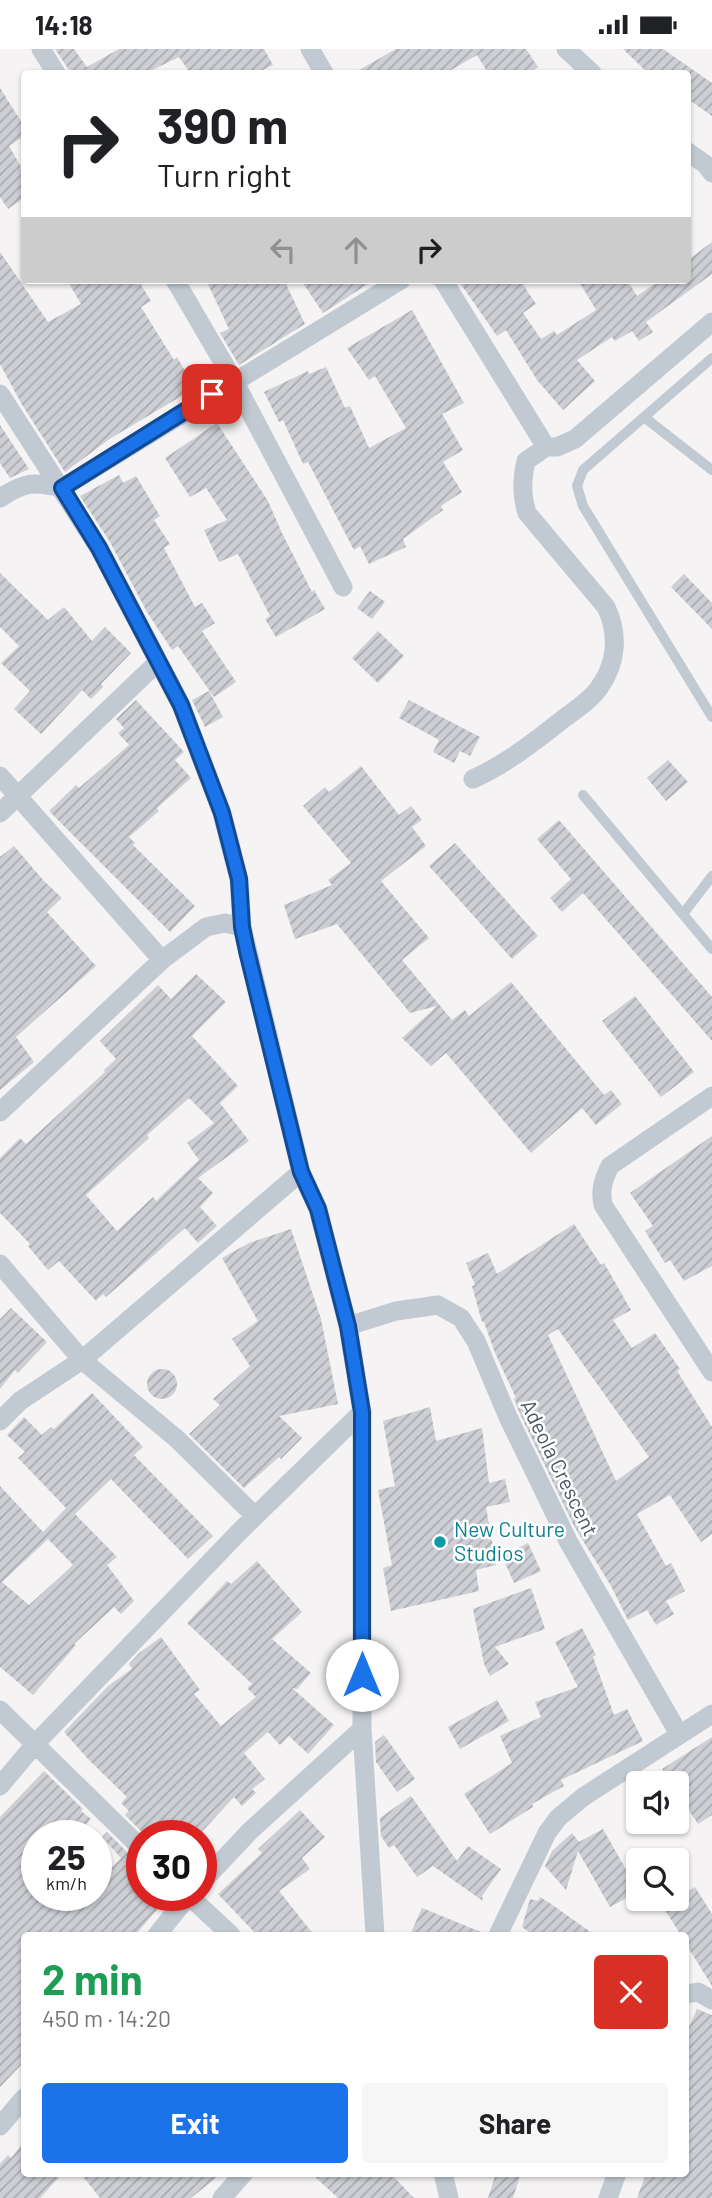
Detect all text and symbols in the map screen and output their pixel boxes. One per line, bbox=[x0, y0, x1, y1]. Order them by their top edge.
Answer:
text: 14:18 bbox=[35, 9, 93, 40]
text: 390 m bbox=[157, 95, 288, 154]
icon: right bbox=[42, 98, 133, 189]
text: Turn right bbox=[157, 155, 292, 193]
icon: left bbox=[264, 231, 302, 269]
icon: ahead bbox=[337, 231, 375, 269]
icon: right bbox=[410, 231, 448, 269]
pin bbox=[182, 364, 242, 424]
icon: arrive bbox=[193, 375, 231, 413]
street label: Adeola Crescent bbox=[517, 1395, 604, 1540]
place label: New Culture Studios bbox=[454, 1516, 565, 1565]
marker: New Culture Studios bbox=[432, 1534, 448, 1550]
position arrow bbox=[325, 1638, 399, 1712]
map controls bbox=[626, 1771, 689, 1911]
button: sound bbox=[626, 1771, 689, 1834]
speed limit sign: 30 bbox=[126, 1820, 217, 1911]
text: 25 bbox=[47, 1835, 86, 1877]
button: search bbox=[626, 1848, 689, 1911]
text: km/h bbox=[46, 1872, 87, 1894]
text: 2 min bbox=[42, 1953, 143, 2003]
button: close bbox=[594, 1955, 668, 2029]
text: 450 m · 14:20 bbox=[42, 2004, 171, 2032]
button: Exit bbox=[42, 2083, 348, 2163]
button: Share bbox=[362, 2083, 668, 2163]

